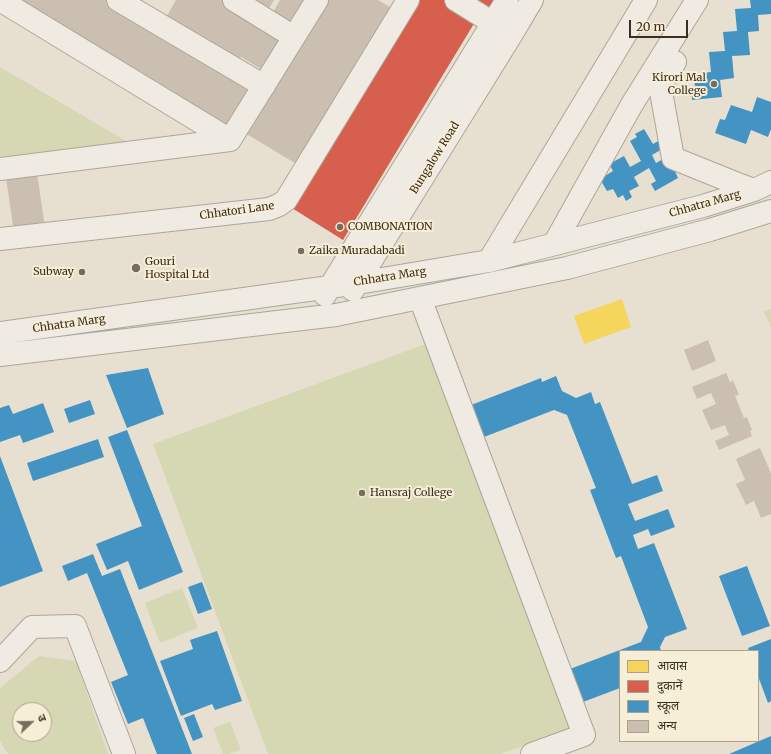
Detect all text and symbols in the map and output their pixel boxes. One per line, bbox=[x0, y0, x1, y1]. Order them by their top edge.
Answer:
scale bar bbox=[631, 12, 690, 38]
text: 20 m bbox=[636, 19, 665, 34]
place label: Kirori Mal College bbox=[652, 71, 706, 97]
marker: Kirori Mal College bbox=[709, 79, 719, 89]
street label: Bungalow Road bbox=[408, 120, 462, 196]
street label: Chhatra Marg bbox=[668, 188, 742, 220]
street label: Chhatori Lane bbox=[199, 199, 275, 223]
place label: COMBONATION bbox=[348, 220, 433, 234]
marker: COMBONATION bbox=[335, 222, 345, 232]
place label: Zaika Muradabadi bbox=[309, 244, 405, 258]
marker: Zaika Muradabadi bbox=[296, 246, 306, 256]
place label: Gouri Hospital Ltd bbox=[145, 255, 209, 281]
marker: Gouri Hospital Ltd bbox=[130, 262, 142, 274]
place label: Subway bbox=[33, 265, 74, 279]
street label: Chhatra Marg bbox=[353, 265, 427, 289]
marker: Subway bbox=[77, 267, 87, 277]
street label: Chhatra Marg bbox=[32, 312, 106, 336]
place label: Hansraj College bbox=[370, 486, 452, 500]
marker: Hansraj College bbox=[357, 488, 367, 498]
legend bbox=[619, 650, 759, 742]
text: आवास bbox=[657, 658, 687, 673]
text: दुकानें bbox=[657, 678, 682, 693]
text: स्कूल bbox=[657, 698, 679, 713]
north arrow bbox=[12, 702, 52, 742]
text: उ bbox=[35, 712, 50, 723]
text: अन्य bbox=[657, 718, 677, 733]

